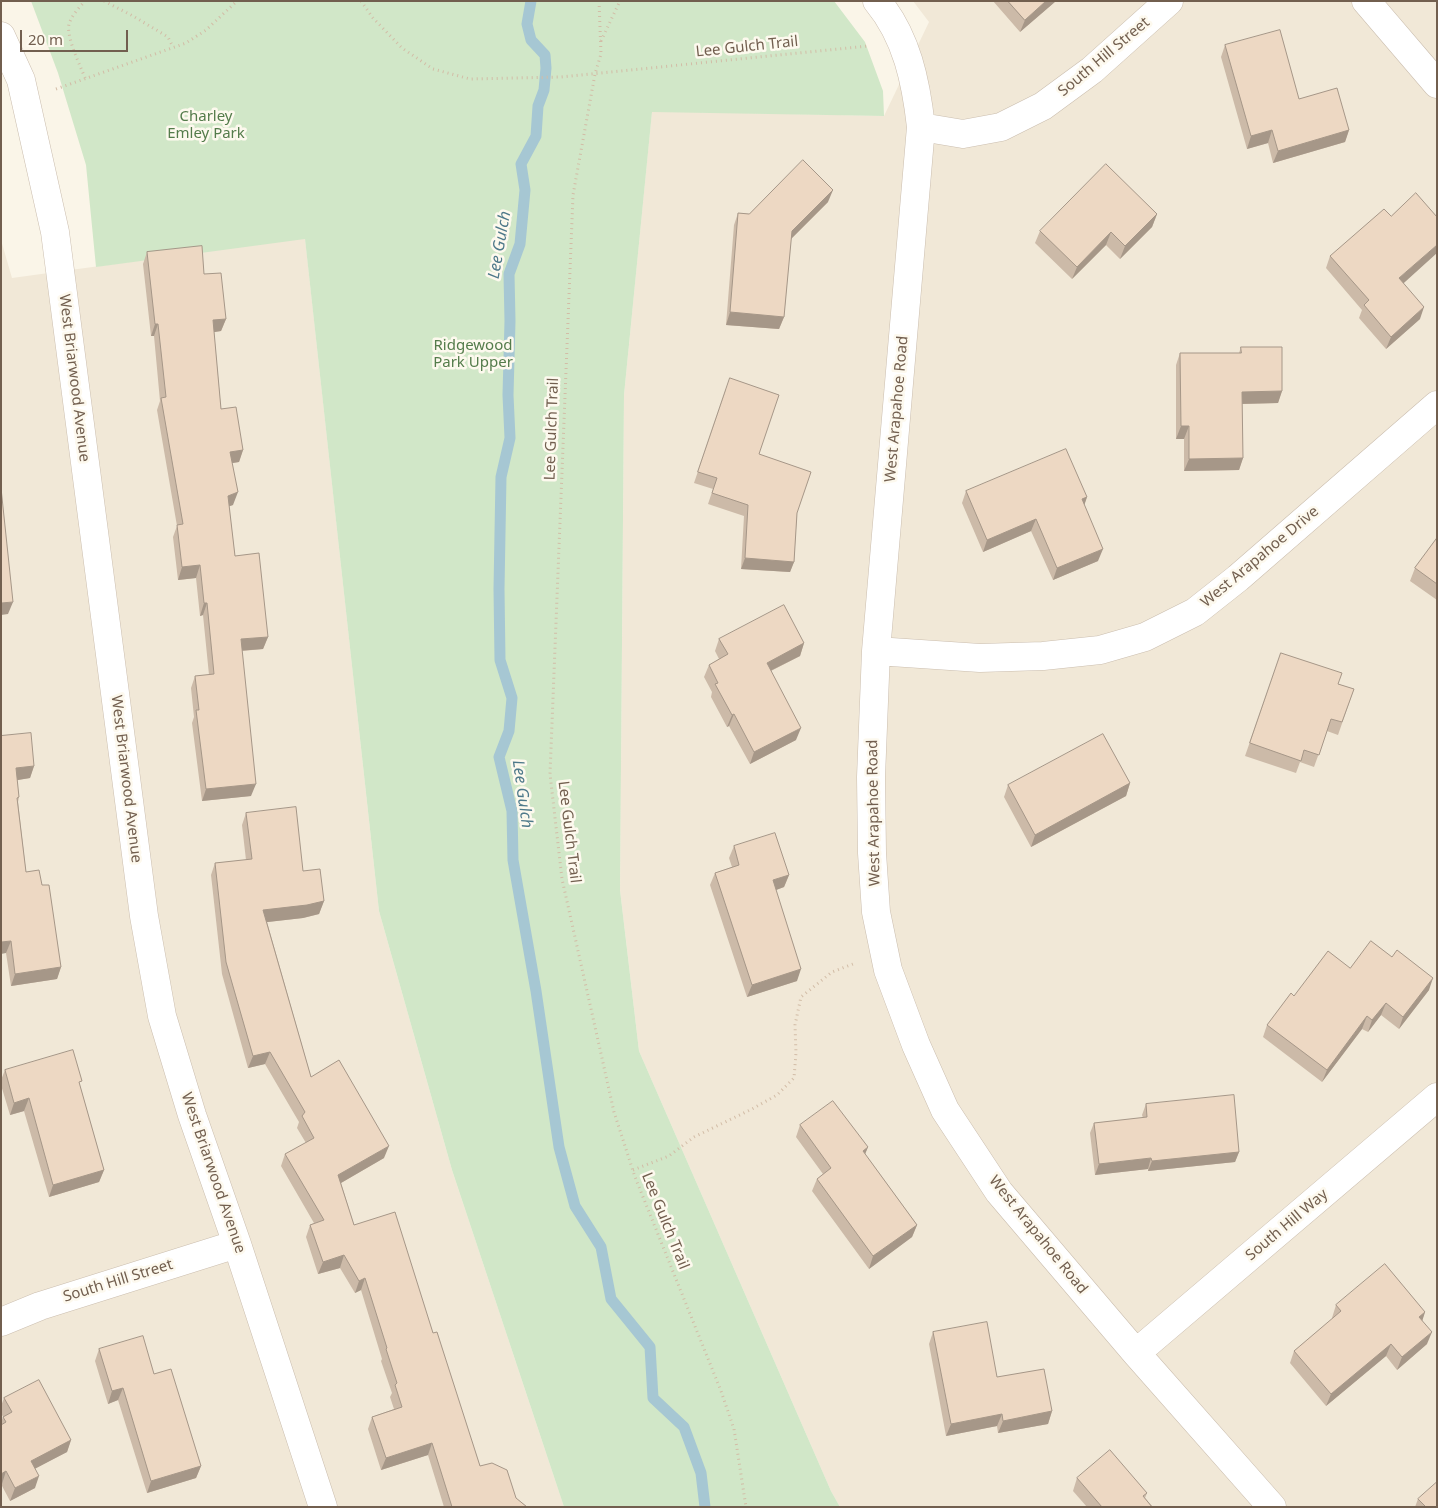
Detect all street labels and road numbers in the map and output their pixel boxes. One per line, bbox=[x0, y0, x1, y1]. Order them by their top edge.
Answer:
street label: South Hill Street bbox=[1055, 14, 1153, 100]
street label: Lee Gulch Trail bbox=[695, 33, 799, 61]
street label: West Briarwood Avenue bbox=[55, 293, 93, 463]
street label: West Arapahoe Road bbox=[882, 335, 912, 483]
street label: Lee Gulch Trail bbox=[541, 377, 563, 481]
street label: West Arapahoe Drive bbox=[1198, 503, 1322, 611]
street label: West Briarwood Avenue bbox=[107, 694, 145, 864]
street label: West Arapahoe Road bbox=[864, 739, 884, 887]
street label: Lee Gulch Trail bbox=[554, 780, 584, 884]
street label: West Briarwood Avenue bbox=[177, 1090, 249, 1256]
street label: Lee Gulch Trail bbox=[637, 1170, 693, 1272]
street label: West Arapahoe Road bbox=[985, 1172, 1091, 1298]
street label: South Hill Way bbox=[1242, 1185, 1332, 1265]
street label: South Hill Street bbox=[61, 1256, 175, 1306]

